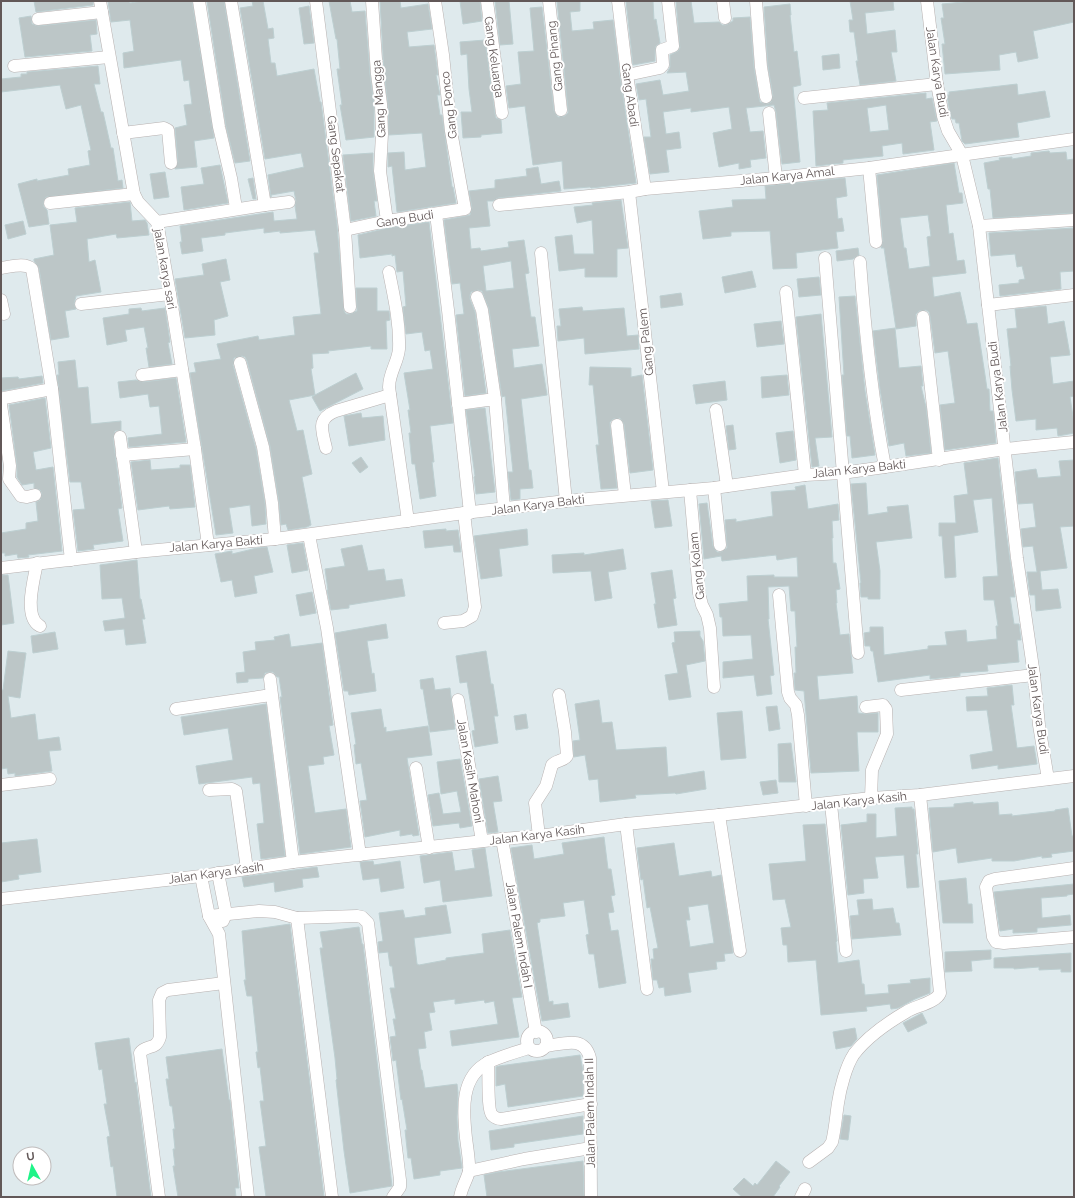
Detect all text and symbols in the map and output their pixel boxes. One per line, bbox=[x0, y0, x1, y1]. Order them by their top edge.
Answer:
street label: Gang Keluarga bbox=[481, 15, 507, 99]
street label: Gang Pinang bbox=[544, 20, 566, 92]
street label: Jalan Karya Budi bbox=[923, 26, 951, 118]
street label: Gang Mangga bbox=[369, 60, 389, 138]
street label: Gang Abadi bbox=[619, 62, 641, 128]
street label: Gang Ponco bbox=[438, 71, 460, 139]
street label: Gang Sepakat bbox=[324, 115, 348, 193]
street label: Jalan Karya Amal bbox=[739, 164, 836, 188]
street label: Gang Budi bbox=[375, 208, 435, 230]
street label: jalan karya sari bbox=[151, 226, 179, 310]
street label: Gang Palem bbox=[635, 308, 657, 376]
street label: Jalan Karya Budi bbox=[985, 341, 1011, 433]
street label: Jalan Karya Bakti bbox=[812, 457, 906, 481]
street label: Jalan Karya Bakti bbox=[490, 492, 586, 518]
street label: Gang Kolam bbox=[686, 531, 708, 601]
street label: Jalan Karya Bakti bbox=[169, 533, 263, 555]
street label: Jalan Karya Budi bbox=[1025, 663, 1051, 755]
street label: Jalan Kasih Mahoni bbox=[454, 718, 486, 824]
street label: Jalan Karya Kasih bbox=[810, 789, 908, 813]
street label: Jalan Karya Kasih bbox=[488, 822, 586, 848]
street label: Jalan Karya Kasih bbox=[167, 859, 265, 887]
street label: Jalan Palem Indah I bbox=[503, 881, 535, 989]
street label: Jalan Palem Indah II bbox=[582, 1058, 598, 1168]
north arrow bbox=[12, 1146, 52, 1186]
text: U bbox=[26, 1150, 36, 1164]

